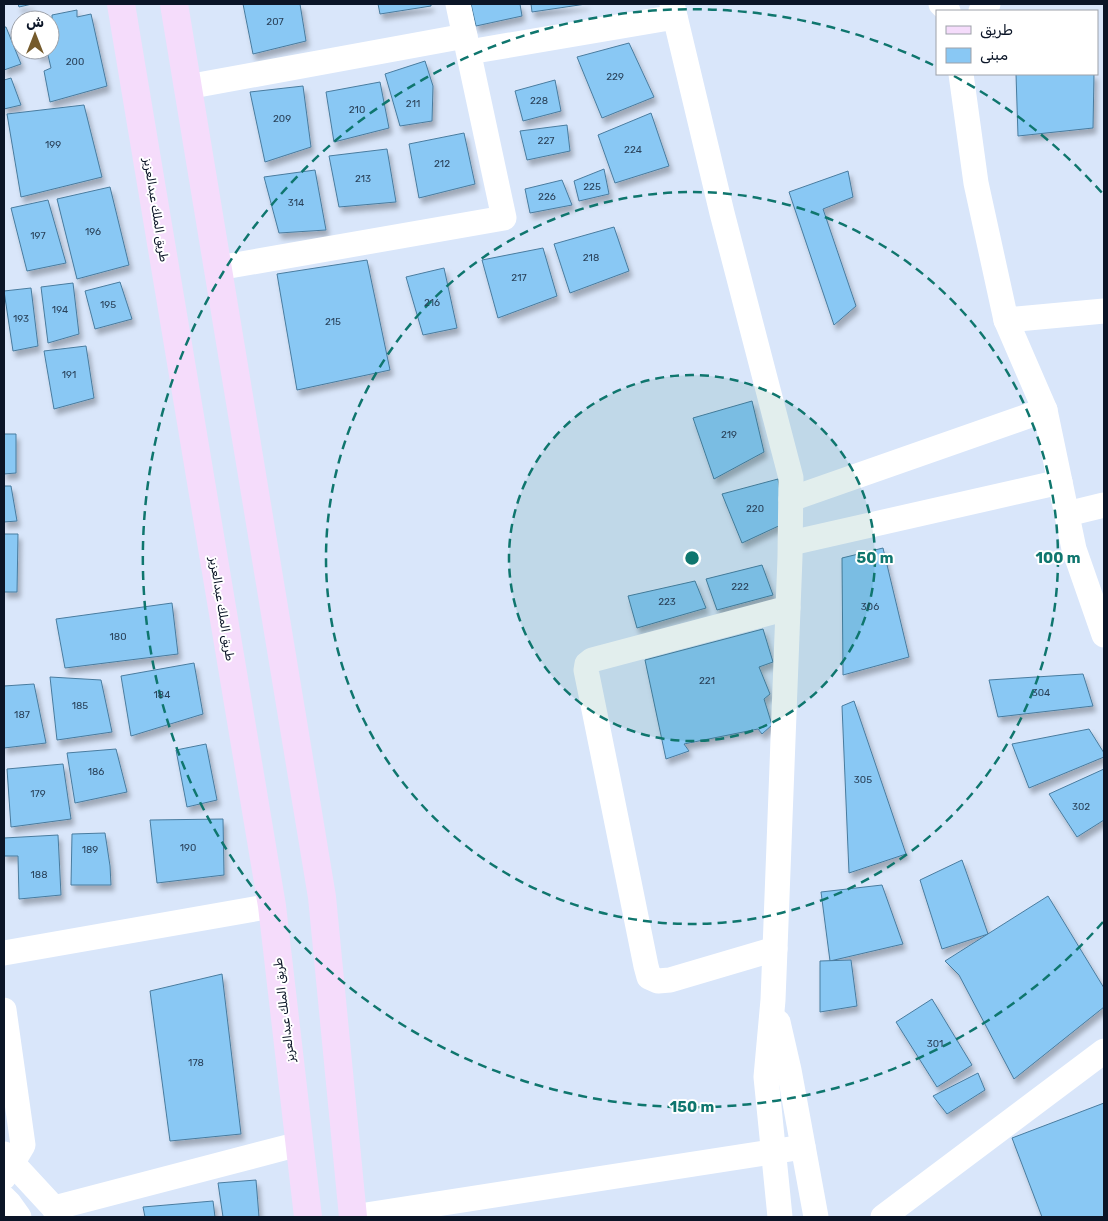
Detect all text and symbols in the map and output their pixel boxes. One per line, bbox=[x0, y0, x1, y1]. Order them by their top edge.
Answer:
north arrow bbox=[10, 10, 60, 60]
legend bbox=[936, 10, 1098, 75]
text: ش bbox=[26, 14, 44, 31]
house number: 207 bbox=[266, 16, 284, 28]
text: طريق bbox=[980, 21, 1013, 39]
text: مبنى bbox=[980, 46, 1008, 64]
house number: 200 bbox=[66, 56, 84, 68]
house number: 229 bbox=[606, 71, 624, 83]
house number: 228 bbox=[530, 95, 548, 107]
house number: 211 bbox=[406, 98, 420, 110]
house number: 210 bbox=[349, 104, 365, 116]
house number: 209 bbox=[273, 113, 291, 125]
house number: 227 bbox=[538, 135, 554, 147]
house number: 199 bbox=[45, 139, 61, 151]
house number: 224 bbox=[624, 144, 642, 156]
street label: طريق الملك عبدالعزيز bbox=[140, 156, 171, 263]
house number: 212 bbox=[434, 158, 450, 170]
house number: 213 bbox=[355, 173, 371, 185]
house number: 225 bbox=[583, 181, 601, 193]
house number: 226 bbox=[538, 191, 556, 203]
house number: 314 bbox=[288, 197, 304, 209]
house number: 196 bbox=[85, 226, 101, 238]
house number: 197 bbox=[30, 230, 46, 242]
house number: 218 bbox=[583, 252, 599, 264]
house number: 217 bbox=[511, 272, 527, 284]
house number: 216 bbox=[424, 297, 440, 309]
house number: 195 bbox=[100, 299, 116, 311]
house number: 194 bbox=[52, 304, 68, 316]
house number: 193 bbox=[13, 313, 29, 325]
house number: 215 bbox=[325, 316, 341, 328]
house number: 191 bbox=[62, 369, 76, 381]
house number: 219 bbox=[721, 429, 737, 441]
house number: 220 bbox=[746, 503, 764, 515]
centre of rings bbox=[683, 549, 701, 567]
text: 50 m bbox=[857, 549, 893, 567]
text: 100 m bbox=[1036, 549, 1080, 567]
street label: طريق الملك عبدالعزيز bbox=[206, 555, 237, 662]
house number: 222 bbox=[731, 581, 749, 593]
house number: 223 bbox=[658, 596, 676, 608]
house number: 306 bbox=[861, 601, 879, 613]
house number: 180 bbox=[110, 631, 127, 643]
house number: 221 bbox=[699, 675, 715, 687]
house number: 304 bbox=[1032, 687, 1050, 699]
house number: 184 bbox=[154, 689, 170, 701]
house number: 185 bbox=[72, 700, 88, 712]
house number: 187 bbox=[14, 709, 30, 721]
house number: 186 bbox=[88, 766, 104, 778]
house number: 305 bbox=[854, 774, 872, 786]
house number: 179 bbox=[30, 788, 46, 800]
house number: 302 bbox=[1072, 801, 1090, 813]
house number: 190 bbox=[180, 842, 196, 854]
house number: 189 bbox=[82, 844, 98, 856]
house number: 188 bbox=[31, 869, 48, 881]
street label: طريق الملك عبدالعزيز bbox=[271, 957, 298, 1064]
house number: 301 bbox=[927, 1038, 943, 1050]
house number: 178 bbox=[188, 1057, 204, 1069]
text: 150 m bbox=[670, 1098, 714, 1116]

